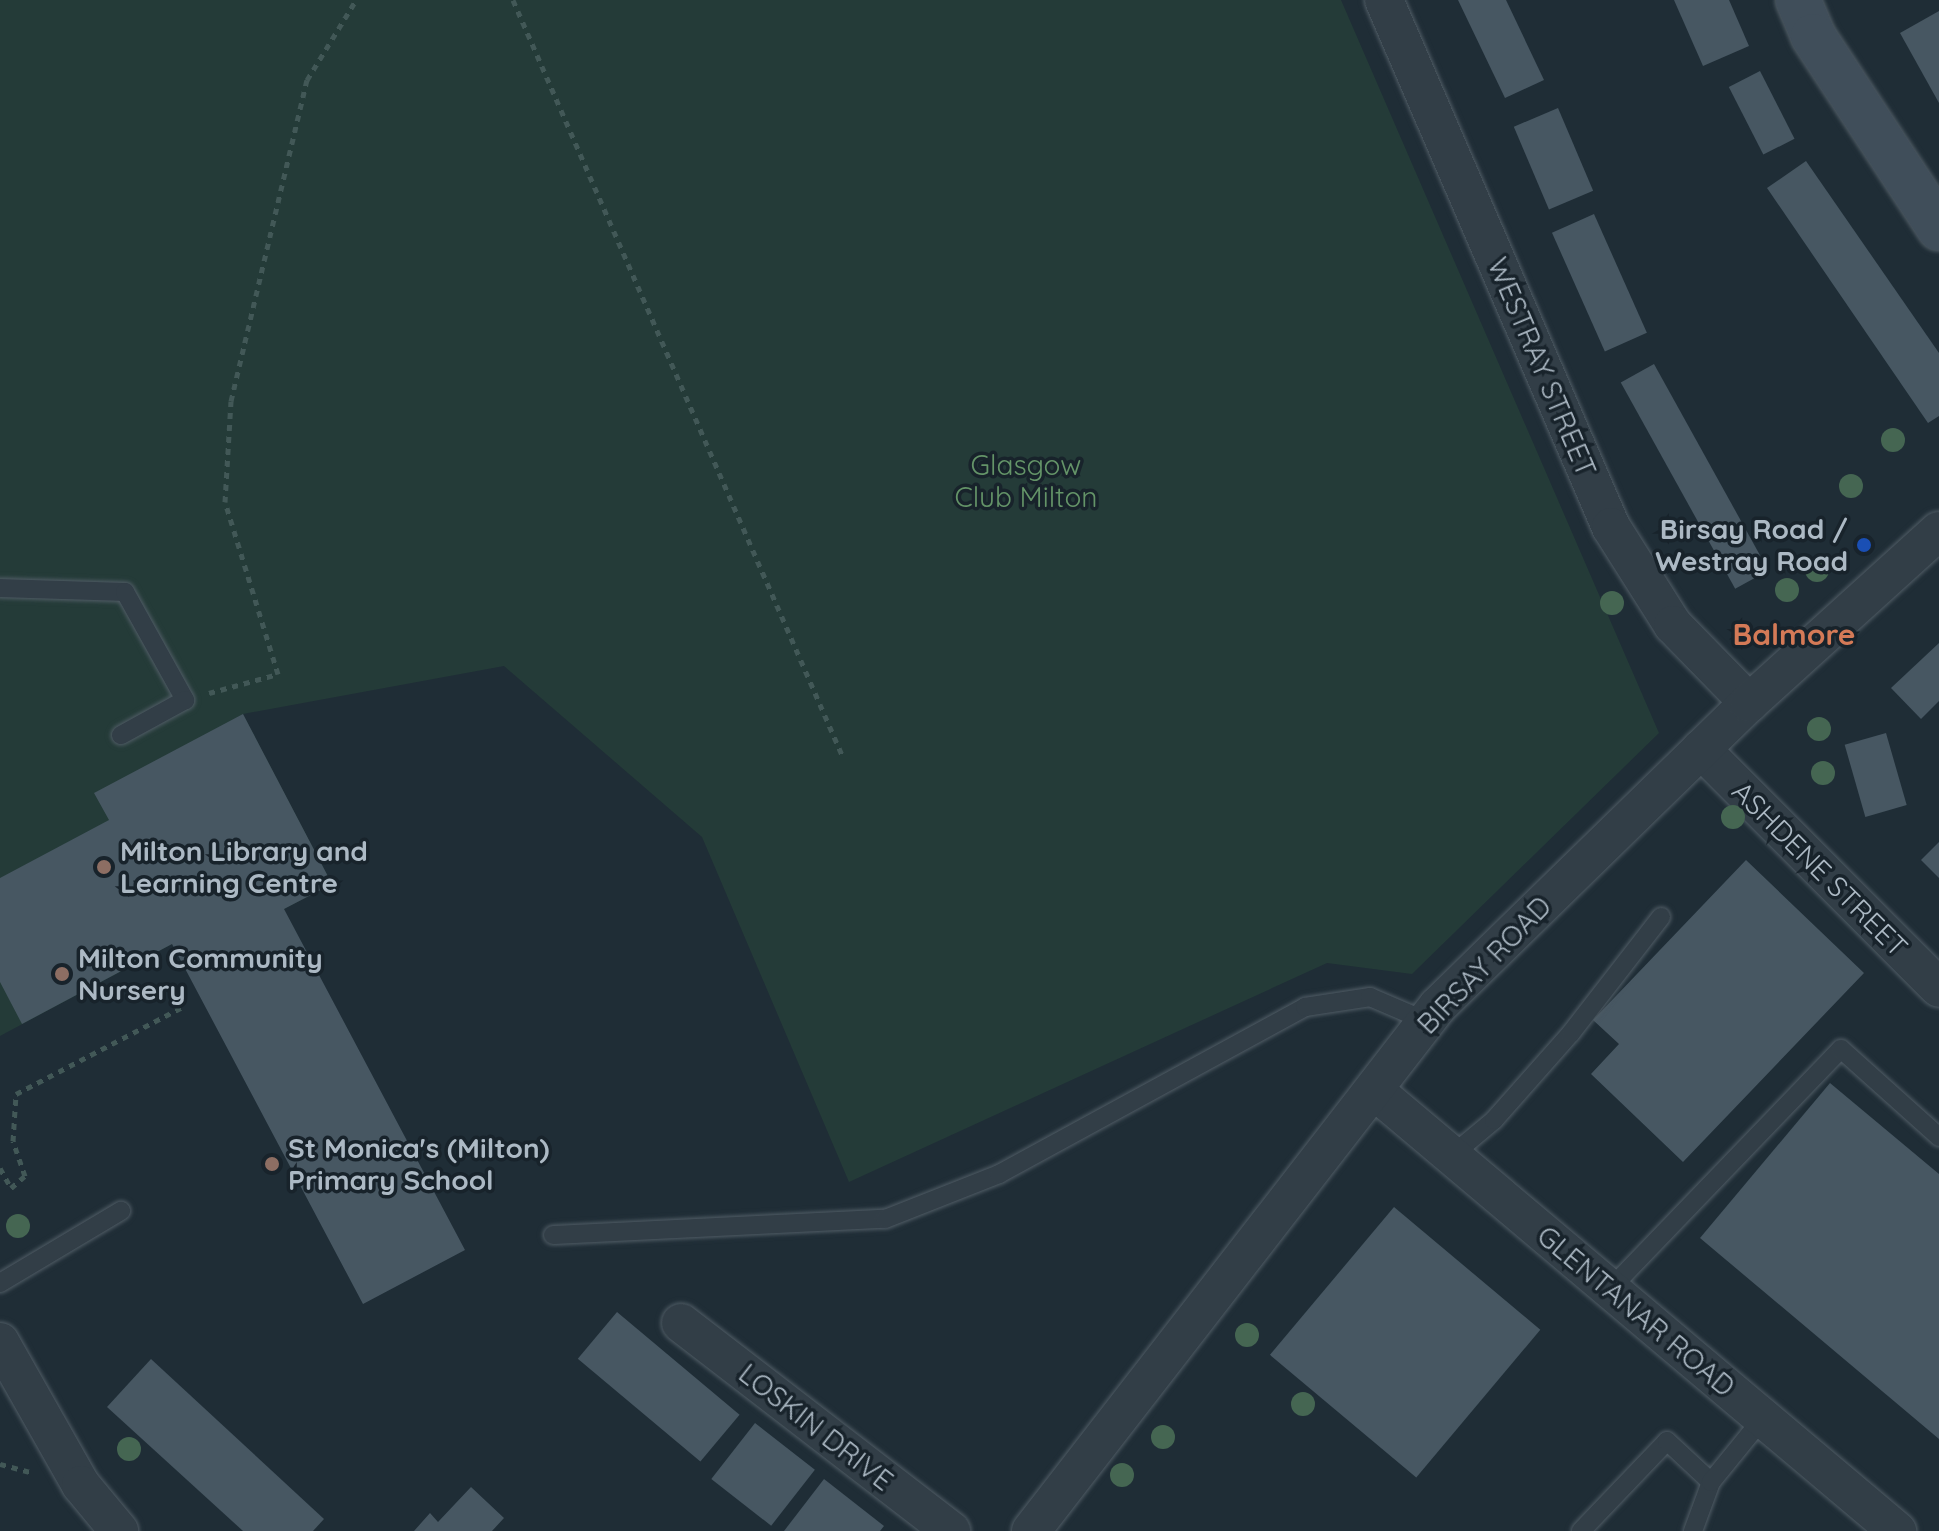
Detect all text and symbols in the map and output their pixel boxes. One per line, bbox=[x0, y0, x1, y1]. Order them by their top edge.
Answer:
street label: WESTRAY STREET bbox=[1481, 252, 1603, 482]
park label: Glasgow Club Milton bbox=[954, 448, 1098, 514]
place label: Birsay Road / Westray Road bbox=[1655, 512, 1848, 578]
marker: Birsay Road / Westray Road bbox=[1855, 536, 1873, 554]
district label: Balmore bbox=[1732, 616, 1856, 652]
street label: ASHDENE STREET bbox=[1725, 774, 1915, 964]
place label: Milton Library and Learning Centre bbox=[120, 834, 368, 900]
marker: Milton Library and Learning Centre bbox=[95, 858, 113, 876]
street label: BIRSAY ROAD bbox=[1410, 889, 1558, 1041]
place label: Milton Community Nursery bbox=[78, 941, 323, 1007]
marker: Milton Community Nursery bbox=[53, 965, 71, 983]
place label: St Monica's (Milton) Primary School bbox=[288, 1131, 550, 1197]
marker: St Monica's (Milton) Primary School bbox=[263, 1155, 281, 1173]
street label: GLENTANAR ROAD bbox=[1531, 1219, 1741, 1403]
street label: LOSKIN DRIVE bbox=[732, 1356, 900, 1498]

